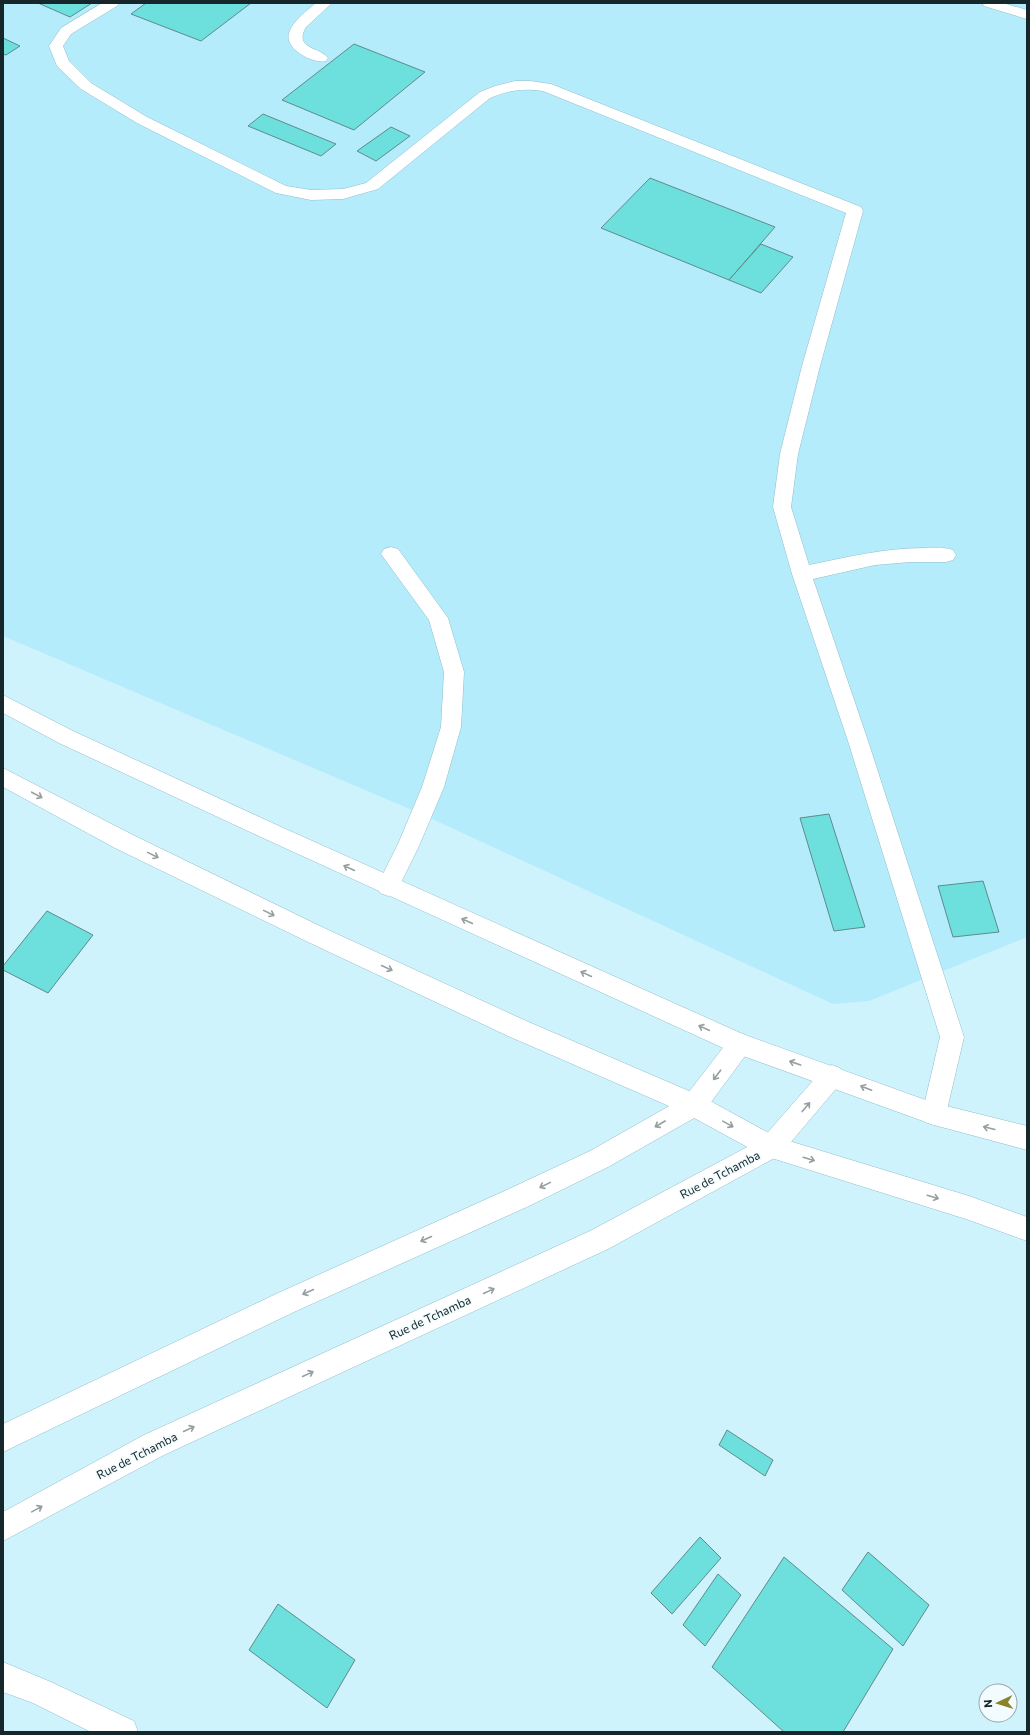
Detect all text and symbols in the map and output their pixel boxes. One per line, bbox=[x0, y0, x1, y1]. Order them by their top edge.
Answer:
one-way arrow bbox=[31, 792, 43, 800]
one-way arrow bbox=[146, 852, 158, 860]
one-way arrow bbox=[343, 864, 355, 871]
one-way arrow bbox=[263, 910, 275, 917]
one-way arrow bbox=[462, 917, 474, 924]
one-way arrow bbox=[380, 965, 392, 972]
one-way arrow bbox=[580, 970, 592, 977]
one-way arrow bbox=[699, 1024, 711, 1031]
one-way arrow bbox=[789, 1059, 802, 1066]
one-way arrow bbox=[712, 1069, 721, 1080]
one-way arrow bbox=[860, 1084, 872, 1092]
one-way arrow bbox=[801, 1102, 810, 1112]
one-way arrow bbox=[722, 1120, 734, 1128]
one-way arrow bbox=[654, 1121, 666, 1129]
one-way arrow bbox=[983, 1124, 996, 1132]
street label: Rue de Tchamba bbox=[677, 1147, 762, 1201]
one-way arrow bbox=[802, 1156, 815, 1163]
one-way arrow bbox=[539, 1182, 551, 1189]
one-way arrow bbox=[926, 1194, 939, 1201]
one-way arrow bbox=[421, 1236, 433, 1243]
one-way arrow bbox=[483, 1287, 495, 1294]
one-way arrow bbox=[302, 1289, 314, 1296]
street label: Rue de Tchamba bbox=[386, 1292, 473, 1342]
one-way arrow bbox=[301, 1370, 313, 1377]
one-way arrow bbox=[183, 1425, 195, 1432]
street label: Rue de Tchamba bbox=[94, 1429, 179, 1481]
one-way arrow bbox=[31, 1504, 43, 1512]
north arrow bbox=[978, 1683, 1018, 1723]
text: N bbox=[981, 1699, 994, 1708]

